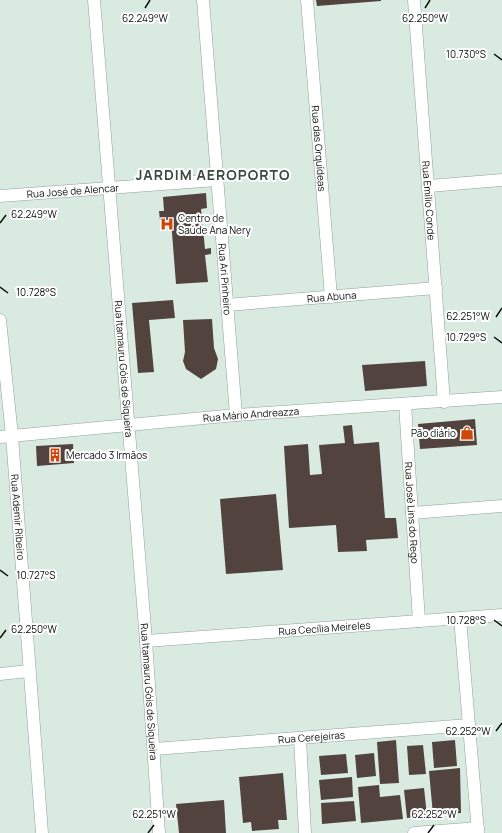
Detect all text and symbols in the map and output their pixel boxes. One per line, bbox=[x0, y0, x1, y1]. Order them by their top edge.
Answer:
text: 62.249°W bbox=[122, 11, 169, 25]
text: 62.250°W bbox=[402, 11, 449, 25]
text: 10.730°S bbox=[446, 47, 486, 61]
street label: Rua das Orquídeas bbox=[309, 105, 329, 192]
street label: Rua Emílio Conde bbox=[419, 160, 439, 241]
district label: JARDIM AEROPORTO bbox=[136, 165, 290, 184]
street label: Rua José de Alencar bbox=[26, 180, 120, 201]
text: 62.249°W bbox=[11, 207, 58, 221]
place label: Centro de Saúde Ana Nery bbox=[178, 211, 251, 237]
hospital icon: Centro de Saúde Ana Nery bbox=[159, 216, 175, 232]
street label: Rua Ari Pinheiro bbox=[215, 243, 235, 316]
text: 10.728°S bbox=[16, 285, 56, 299]
street label: Rua Abuna bbox=[306, 288, 357, 305]
street label: Rua Itamauru Góis de Siqueira bbox=[111, 300, 136, 438]
text: 62.251°W bbox=[446, 309, 490, 323]
text: 10.729°S bbox=[446, 330, 486, 344]
street label: Rua Mário Andreazza bbox=[202, 404, 300, 425]
shop icon: Pão diário bbox=[459, 425, 475, 441]
place label: Pão diário bbox=[411, 426, 456, 440]
building icon: Mercado 3 Irmãos bbox=[47, 447, 63, 463]
place label: Mercado 3 Irmãos bbox=[66, 448, 147, 462]
street label: Rua José Lins do Rego bbox=[402, 461, 422, 564]
street label: Rua Ademir Ribeiro bbox=[8, 473, 28, 561]
text: 10.727°S bbox=[17, 568, 55, 582]
text: 10.728°S bbox=[446, 613, 486, 627]
street label: Rua Cecília Meireles bbox=[278, 618, 371, 638]
text: 62.250°W bbox=[11, 622, 58, 636]
street label: Rua Itamauru Góis de Siqueira bbox=[138, 623, 161, 761]
text: 62.252°W bbox=[445, 724, 491, 738]
street label: Rua Cerejeiras bbox=[278, 727, 346, 747]
text: 62.251°W bbox=[132, 807, 176, 821]
text: 62.252°W bbox=[411, 807, 457, 821]

